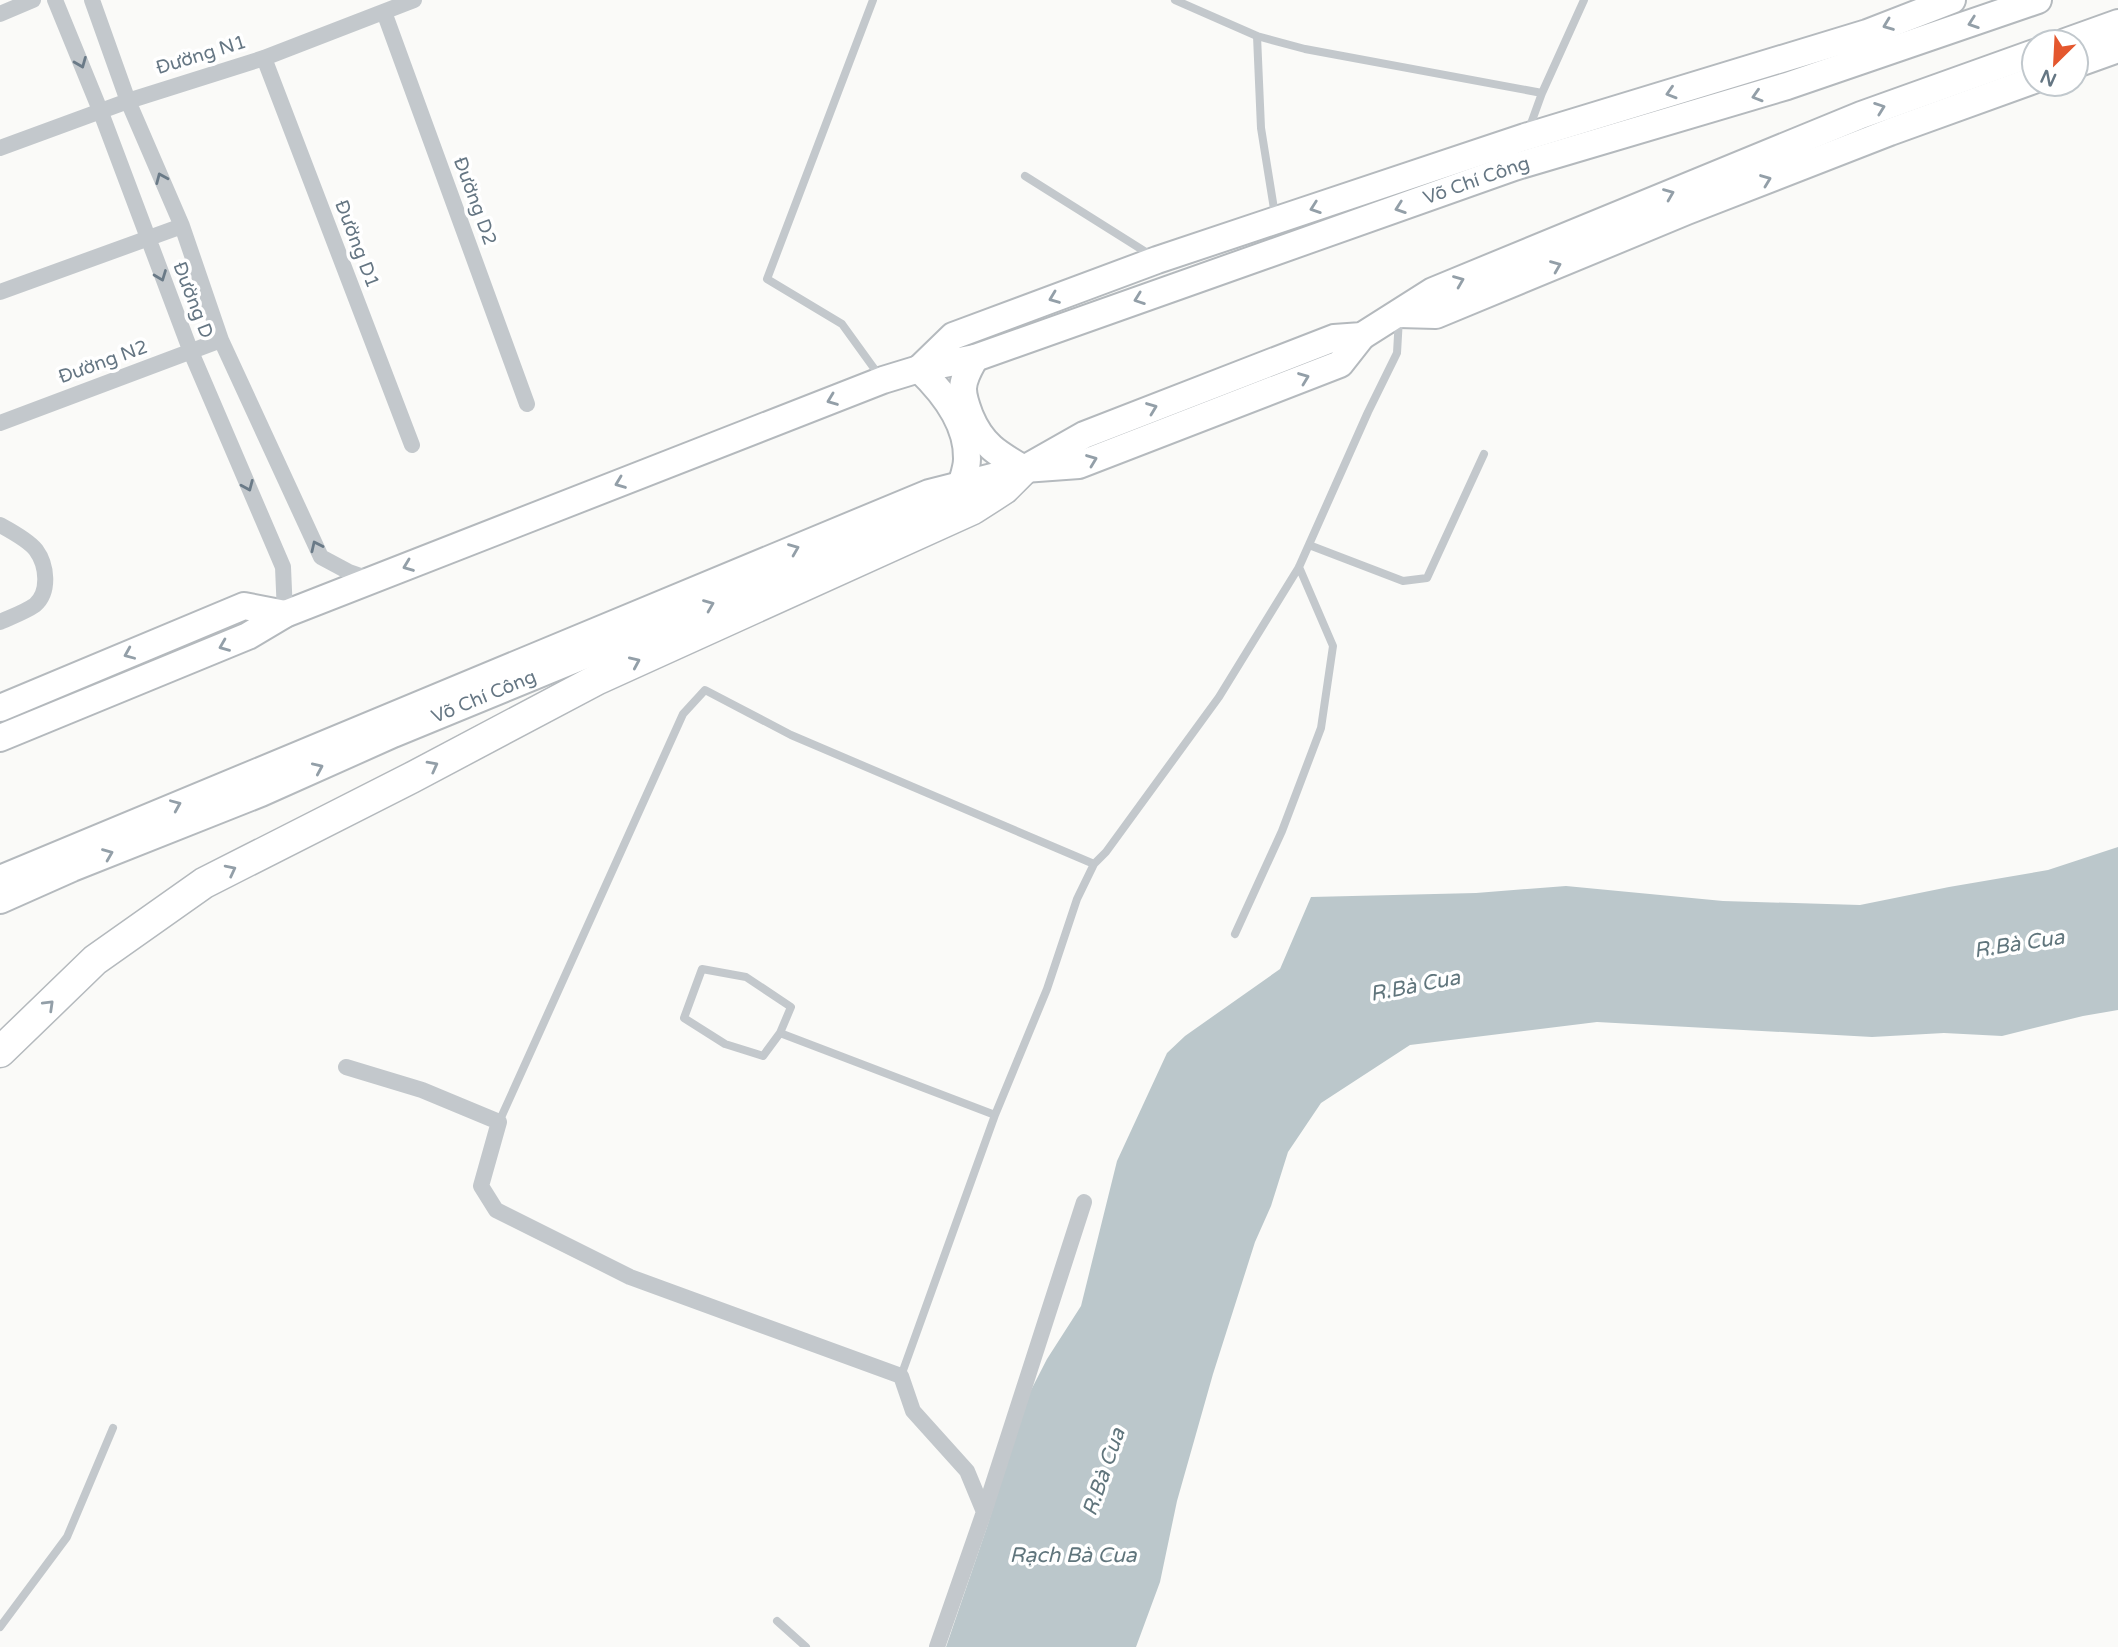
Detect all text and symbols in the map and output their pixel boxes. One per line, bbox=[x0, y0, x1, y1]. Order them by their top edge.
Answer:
one-way arrow bbox=[1967, 15, 1979, 29]
one-way arrow bbox=[1883, 16, 1895, 30]
north arrow bbox=[2020, 28, 2090, 98]
street label: Đường N1 bbox=[153, 31, 249, 79]
one-way arrow bbox=[72, 57, 86, 69]
text: N bbox=[2037, 64, 2060, 91]
one-way arrow bbox=[1666, 84, 1678, 99]
one-way arrow bbox=[1752, 87, 1764, 102]
one-way arrow bbox=[1873, 102, 1885, 116]
street label: Võ Chí Công bbox=[1420, 152, 1532, 209]
street label: Đường D2 bbox=[449, 154, 501, 248]
one-way arrow bbox=[155, 173, 169, 186]
one-way arrow bbox=[1760, 174, 1772, 188]
one-way arrow bbox=[1662, 188, 1674, 202]
street label: Đường D1 bbox=[330, 197, 384, 291]
one-way arrow bbox=[1309, 200, 1322, 214]
one-way arrow bbox=[1394, 200, 1407, 214]
street label: Đường D bbox=[168, 259, 218, 341]
one-way arrow bbox=[1549, 260, 1561, 274]
one-way arrow bbox=[153, 269, 167, 281]
one-way arrow bbox=[1452, 275, 1464, 289]
one-way arrow bbox=[1048, 290, 1060, 304]
one-way arrow bbox=[1134, 291, 1146, 305]
street label: Đường N2 bbox=[55, 336, 151, 388]
one-way arrow bbox=[1297, 372, 1309, 386]
one-way arrow bbox=[826, 392, 838, 406]
one-way arrow bbox=[1146, 403, 1158, 417]
one-way arrow bbox=[1085, 455, 1097, 469]
one-way arrow bbox=[614, 474, 626, 488]
one-way arrow bbox=[240, 479, 254, 491]
one-way arrow bbox=[310, 541, 324, 553]
one-way arrow bbox=[787, 544, 799, 558]
one-way arrow bbox=[402, 557, 414, 571]
one-way arrow bbox=[703, 600, 715, 614]
one-way arrow bbox=[219, 637, 231, 651]
one-way arrow bbox=[123, 646, 135, 660]
one-way arrow bbox=[628, 656, 640, 670]
street label: Võ Chí Công bbox=[428, 665, 540, 728]
one-way arrow bbox=[426, 761, 438, 774]
one-way arrow bbox=[311, 762, 324, 776]
one-way arrow bbox=[169, 799, 181, 813]
one-way arrow bbox=[101, 849, 113, 863]
one-way arrow bbox=[224, 864, 236, 878]
water label: R.Bà Cua bbox=[1972, 924, 2067, 963]
water label: R.Bà Cua bbox=[1368, 965, 1463, 1007]
one-way arrow bbox=[41, 1000, 54, 1013]
water label: R.Bà Cua bbox=[1077, 1424, 1131, 1519]
water label: Rạch Bà Cua bbox=[1010, 1543, 1138, 1568]

